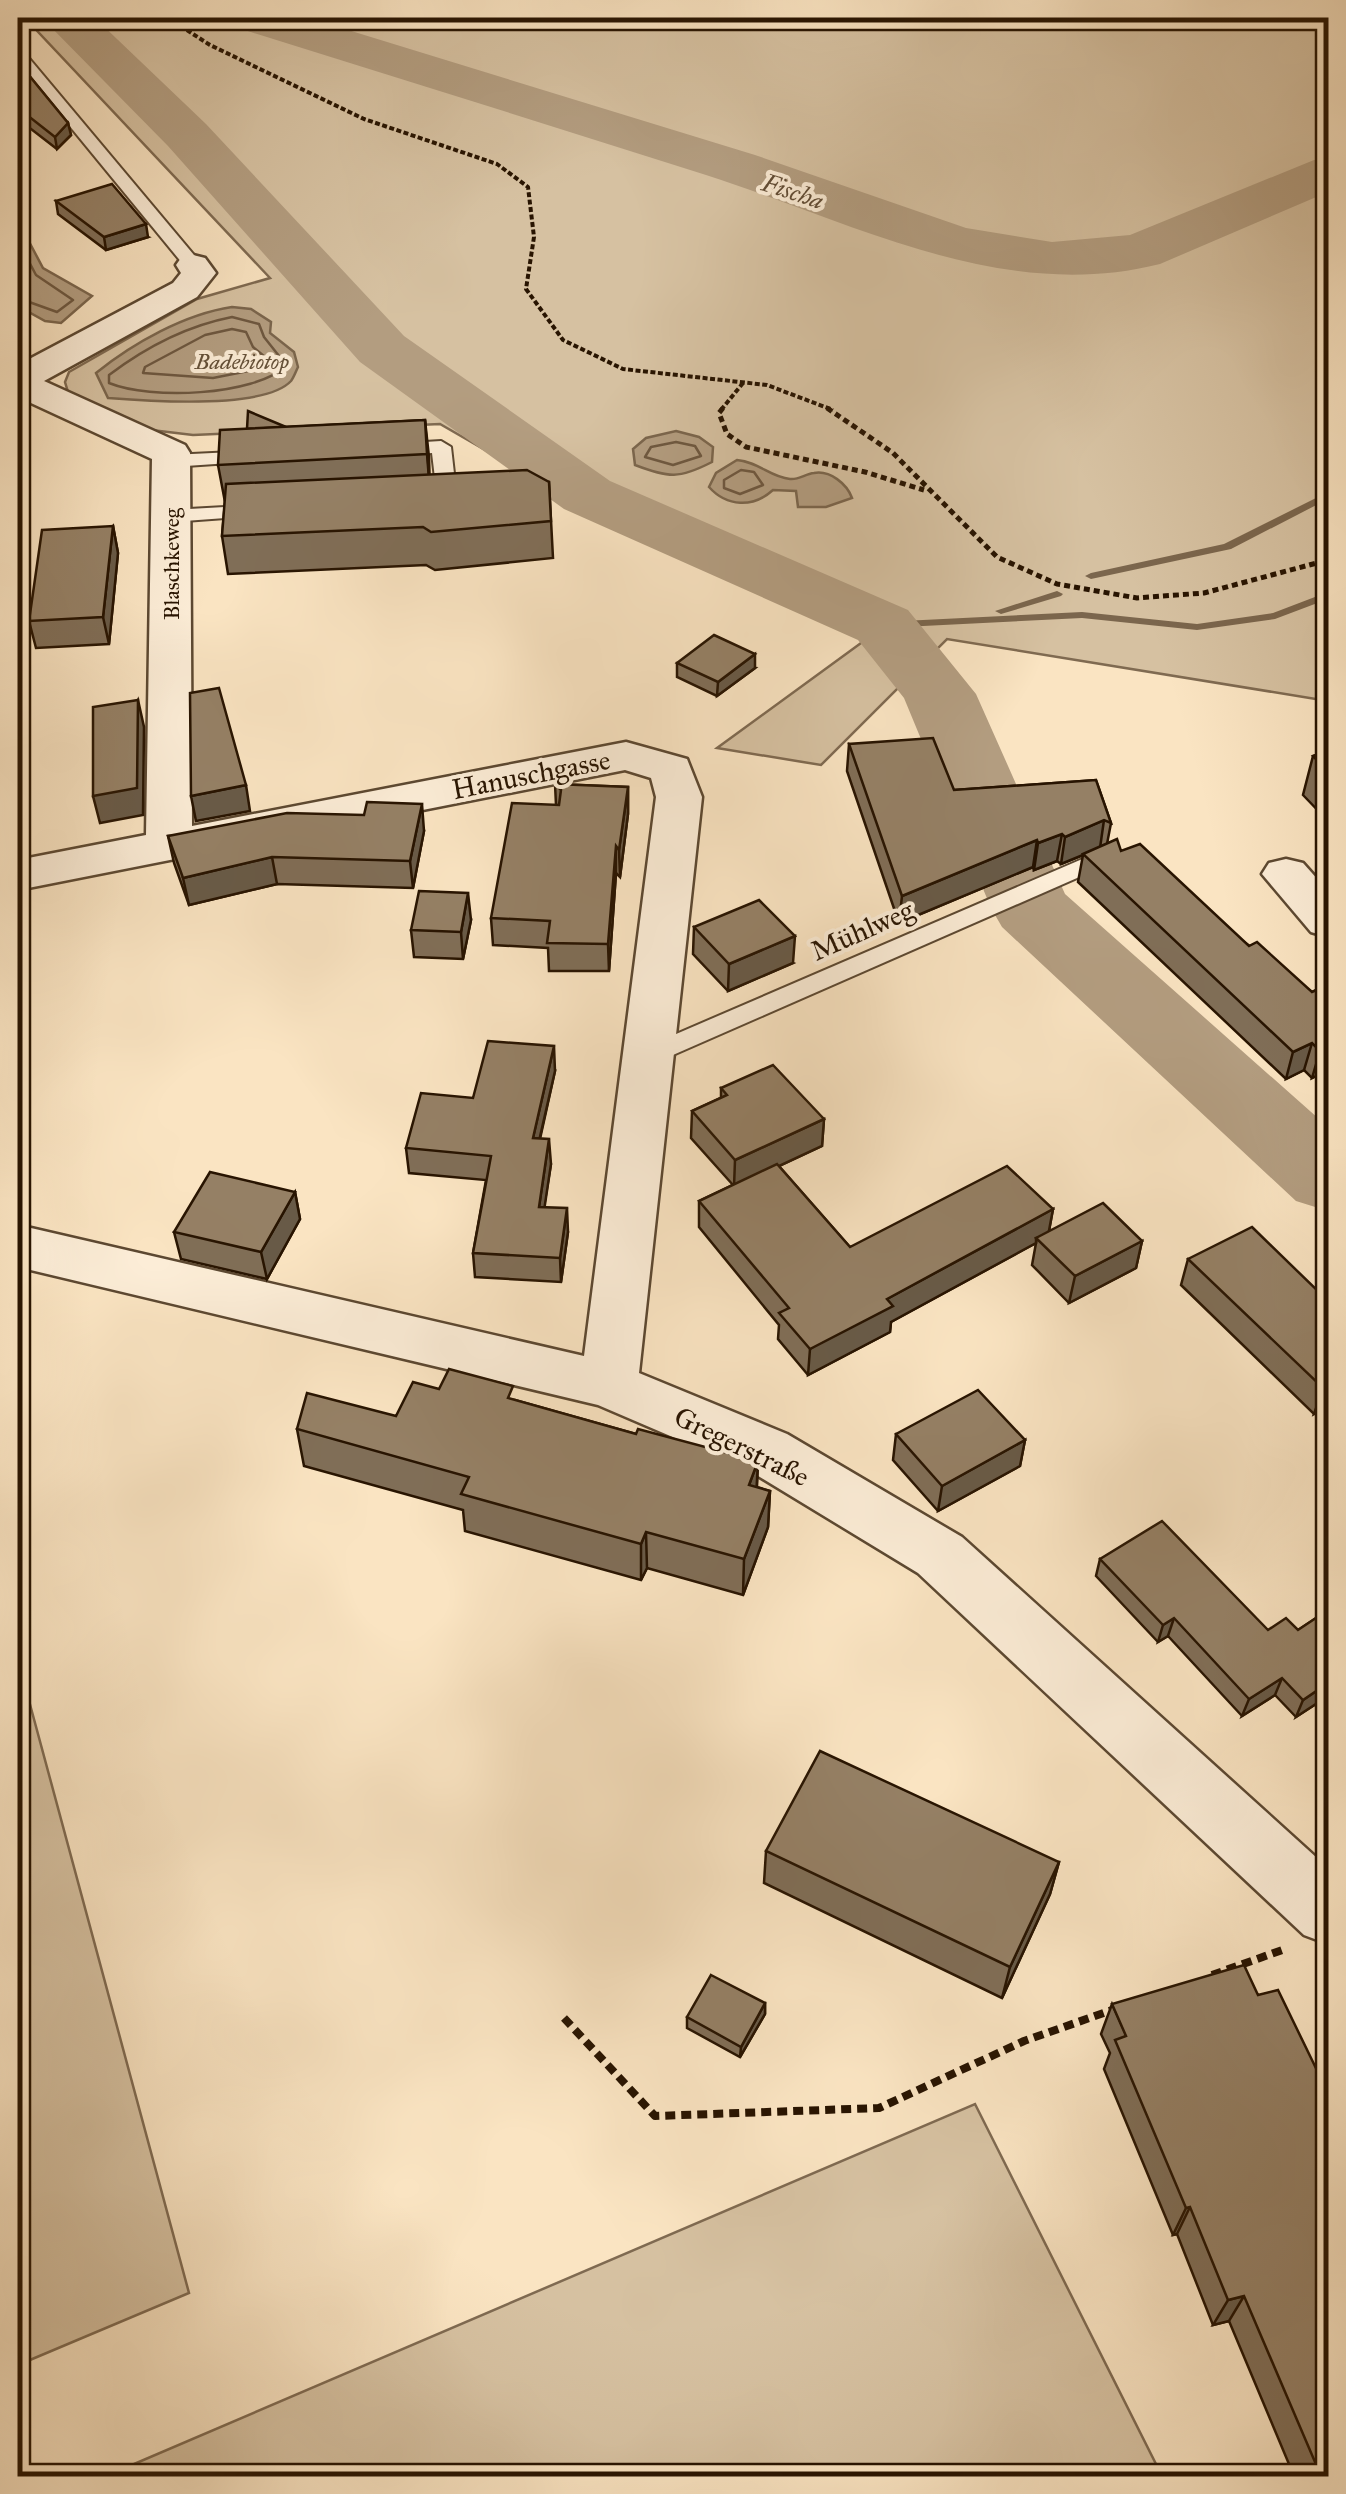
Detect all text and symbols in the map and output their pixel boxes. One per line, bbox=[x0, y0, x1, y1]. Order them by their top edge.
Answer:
water label: Fischa bbox=[757, 167, 828, 216]
park label: Badebiotop bbox=[194, 348, 289, 375]
street label: Blaschkeweg bbox=[158, 507, 185, 620]
street label: Hanuschgasse bbox=[449, 742, 613, 807]
street label: Mühlweg bbox=[805, 892, 920, 969]
street label: Gregerstraße bbox=[668, 1399, 815, 1494]

